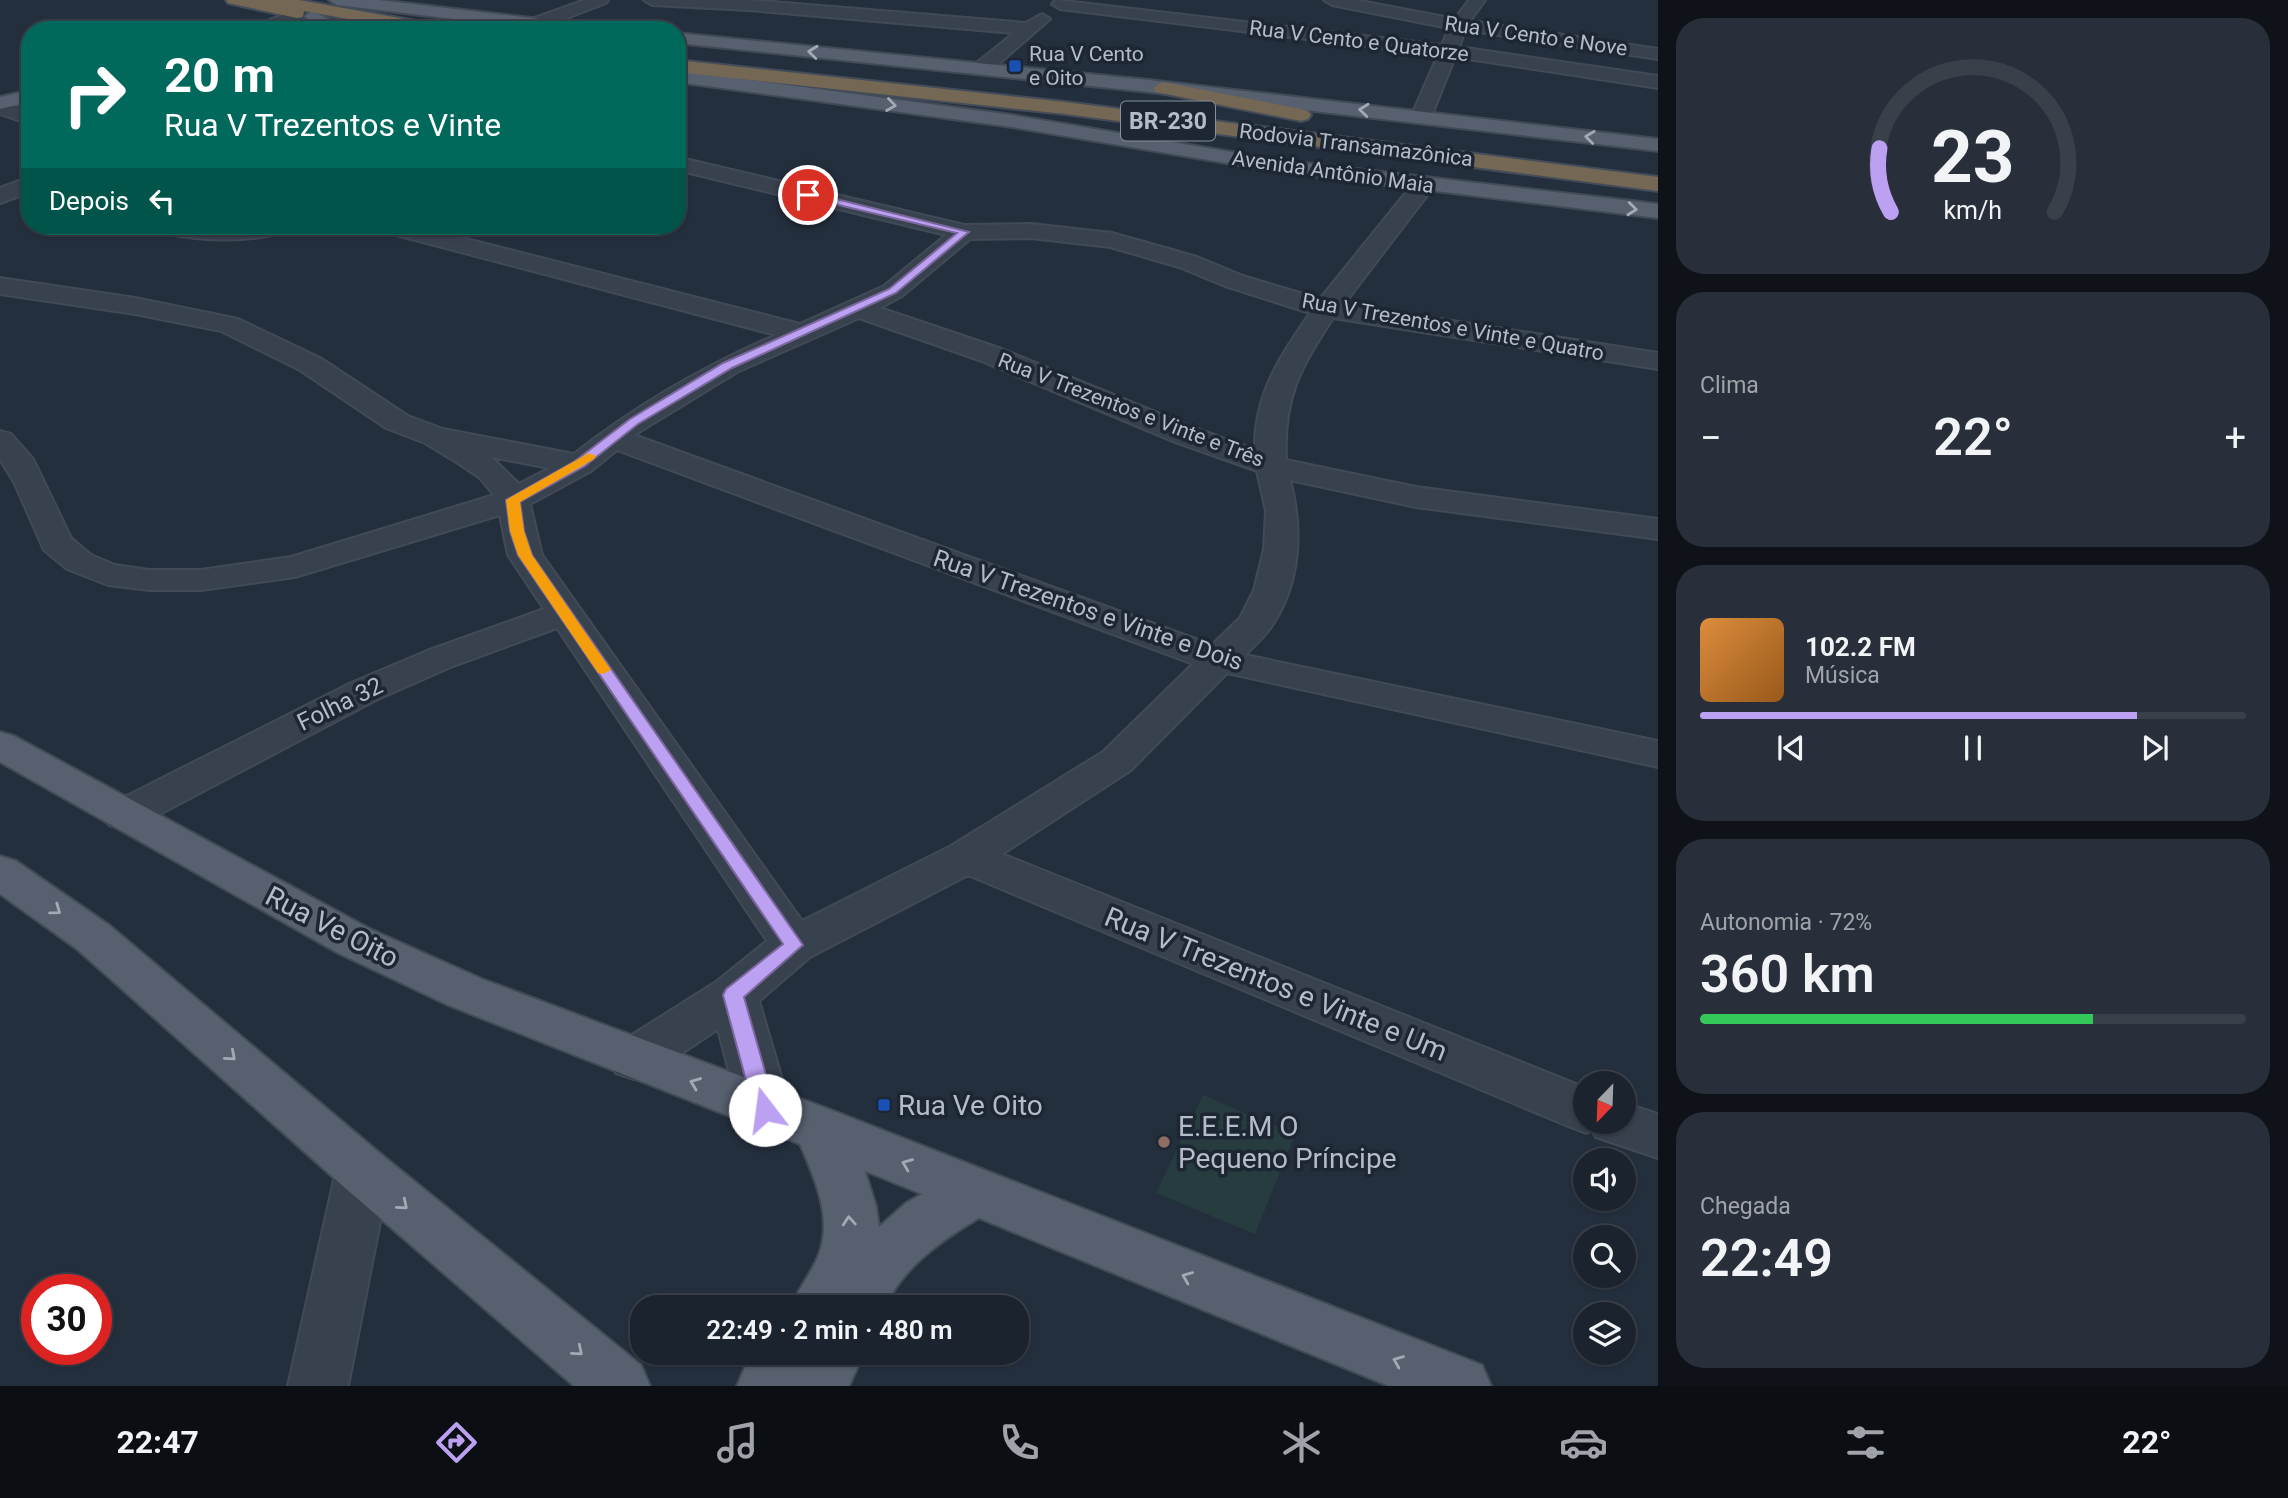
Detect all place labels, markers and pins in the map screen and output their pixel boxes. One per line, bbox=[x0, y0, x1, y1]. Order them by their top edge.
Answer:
place label: Rua V Cento e Oito bbox=[1029, 42, 1144, 90]
marker: Rua V Cento e Oito bbox=[1007, 58, 1023, 74]
pin bbox=[778, 165, 838, 225]
place label: Rua Ve Oito bbox=[898, 1089, 1043, 1122]
marker: Rua Ve Oito bbox=[876, 1097, 892, 1113]
place label: E.E.E.M O Pequeno Príncipe bbox=[1178, 1110, 1397, 1175]
marker: E.E.E.M O Pequeno Príncipe bbox=[1156, 1134, 1172, 1150]

